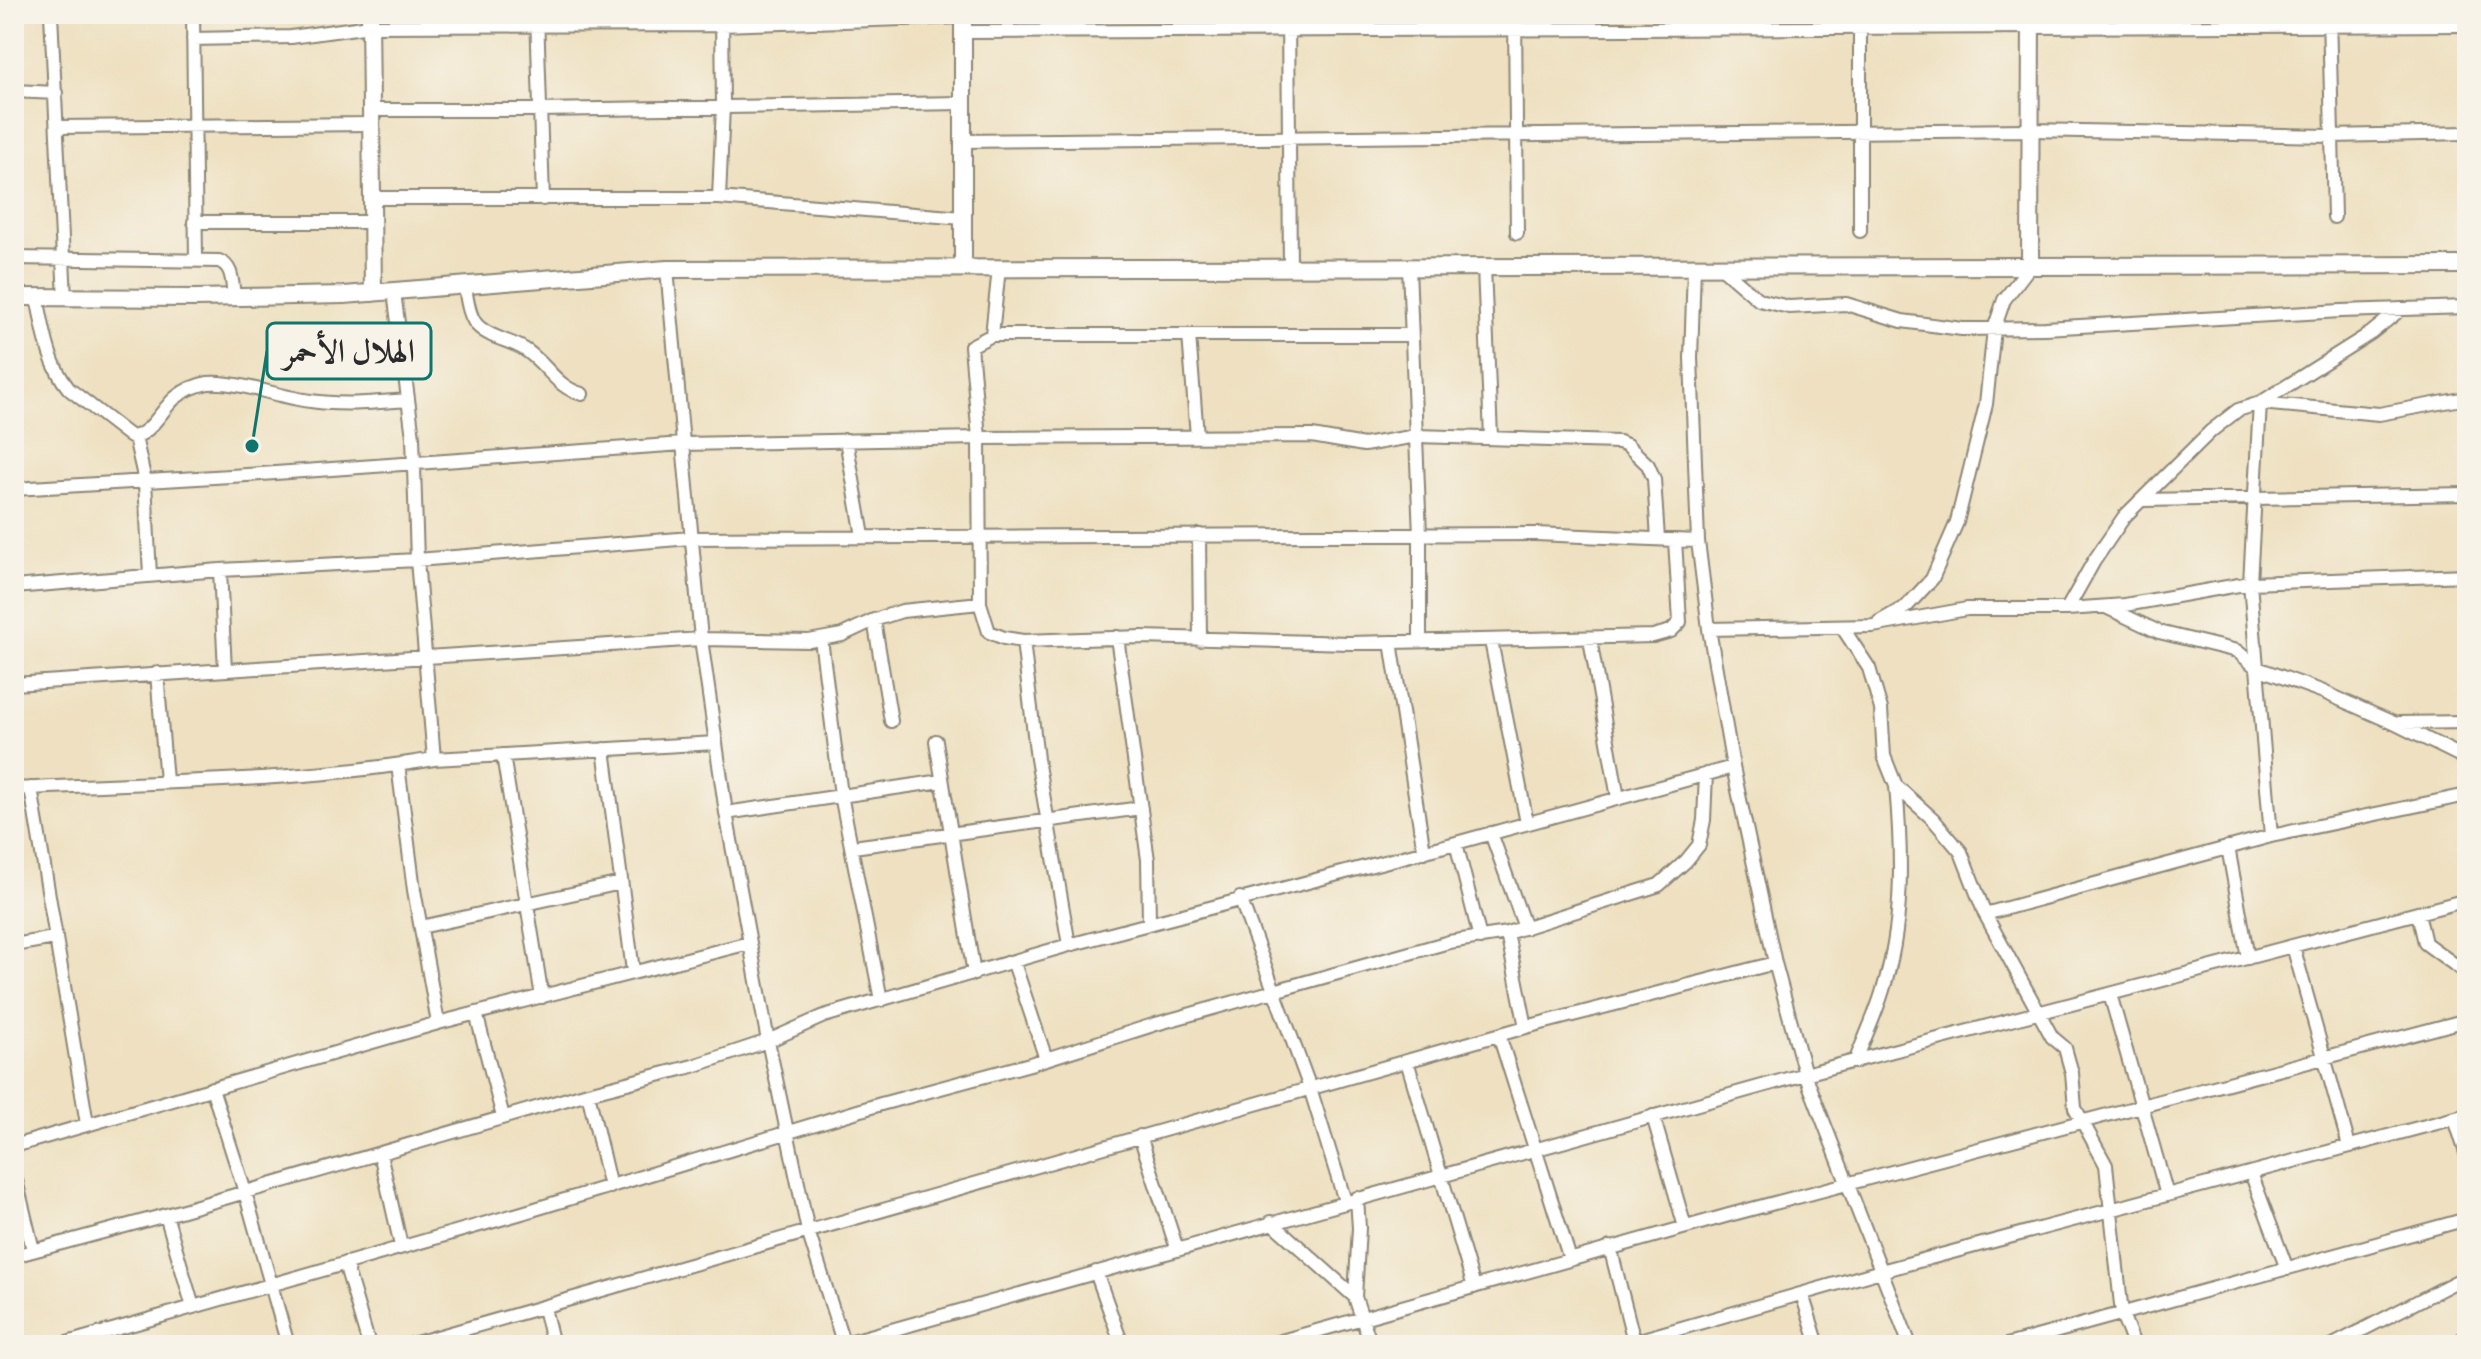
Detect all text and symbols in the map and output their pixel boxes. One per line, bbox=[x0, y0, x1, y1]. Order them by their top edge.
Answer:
callout: الهلال الأحمر bbox=[267, 323, 431, 379]
text: الهلال الأحمر bbox=[280, 330, 415, 372]

